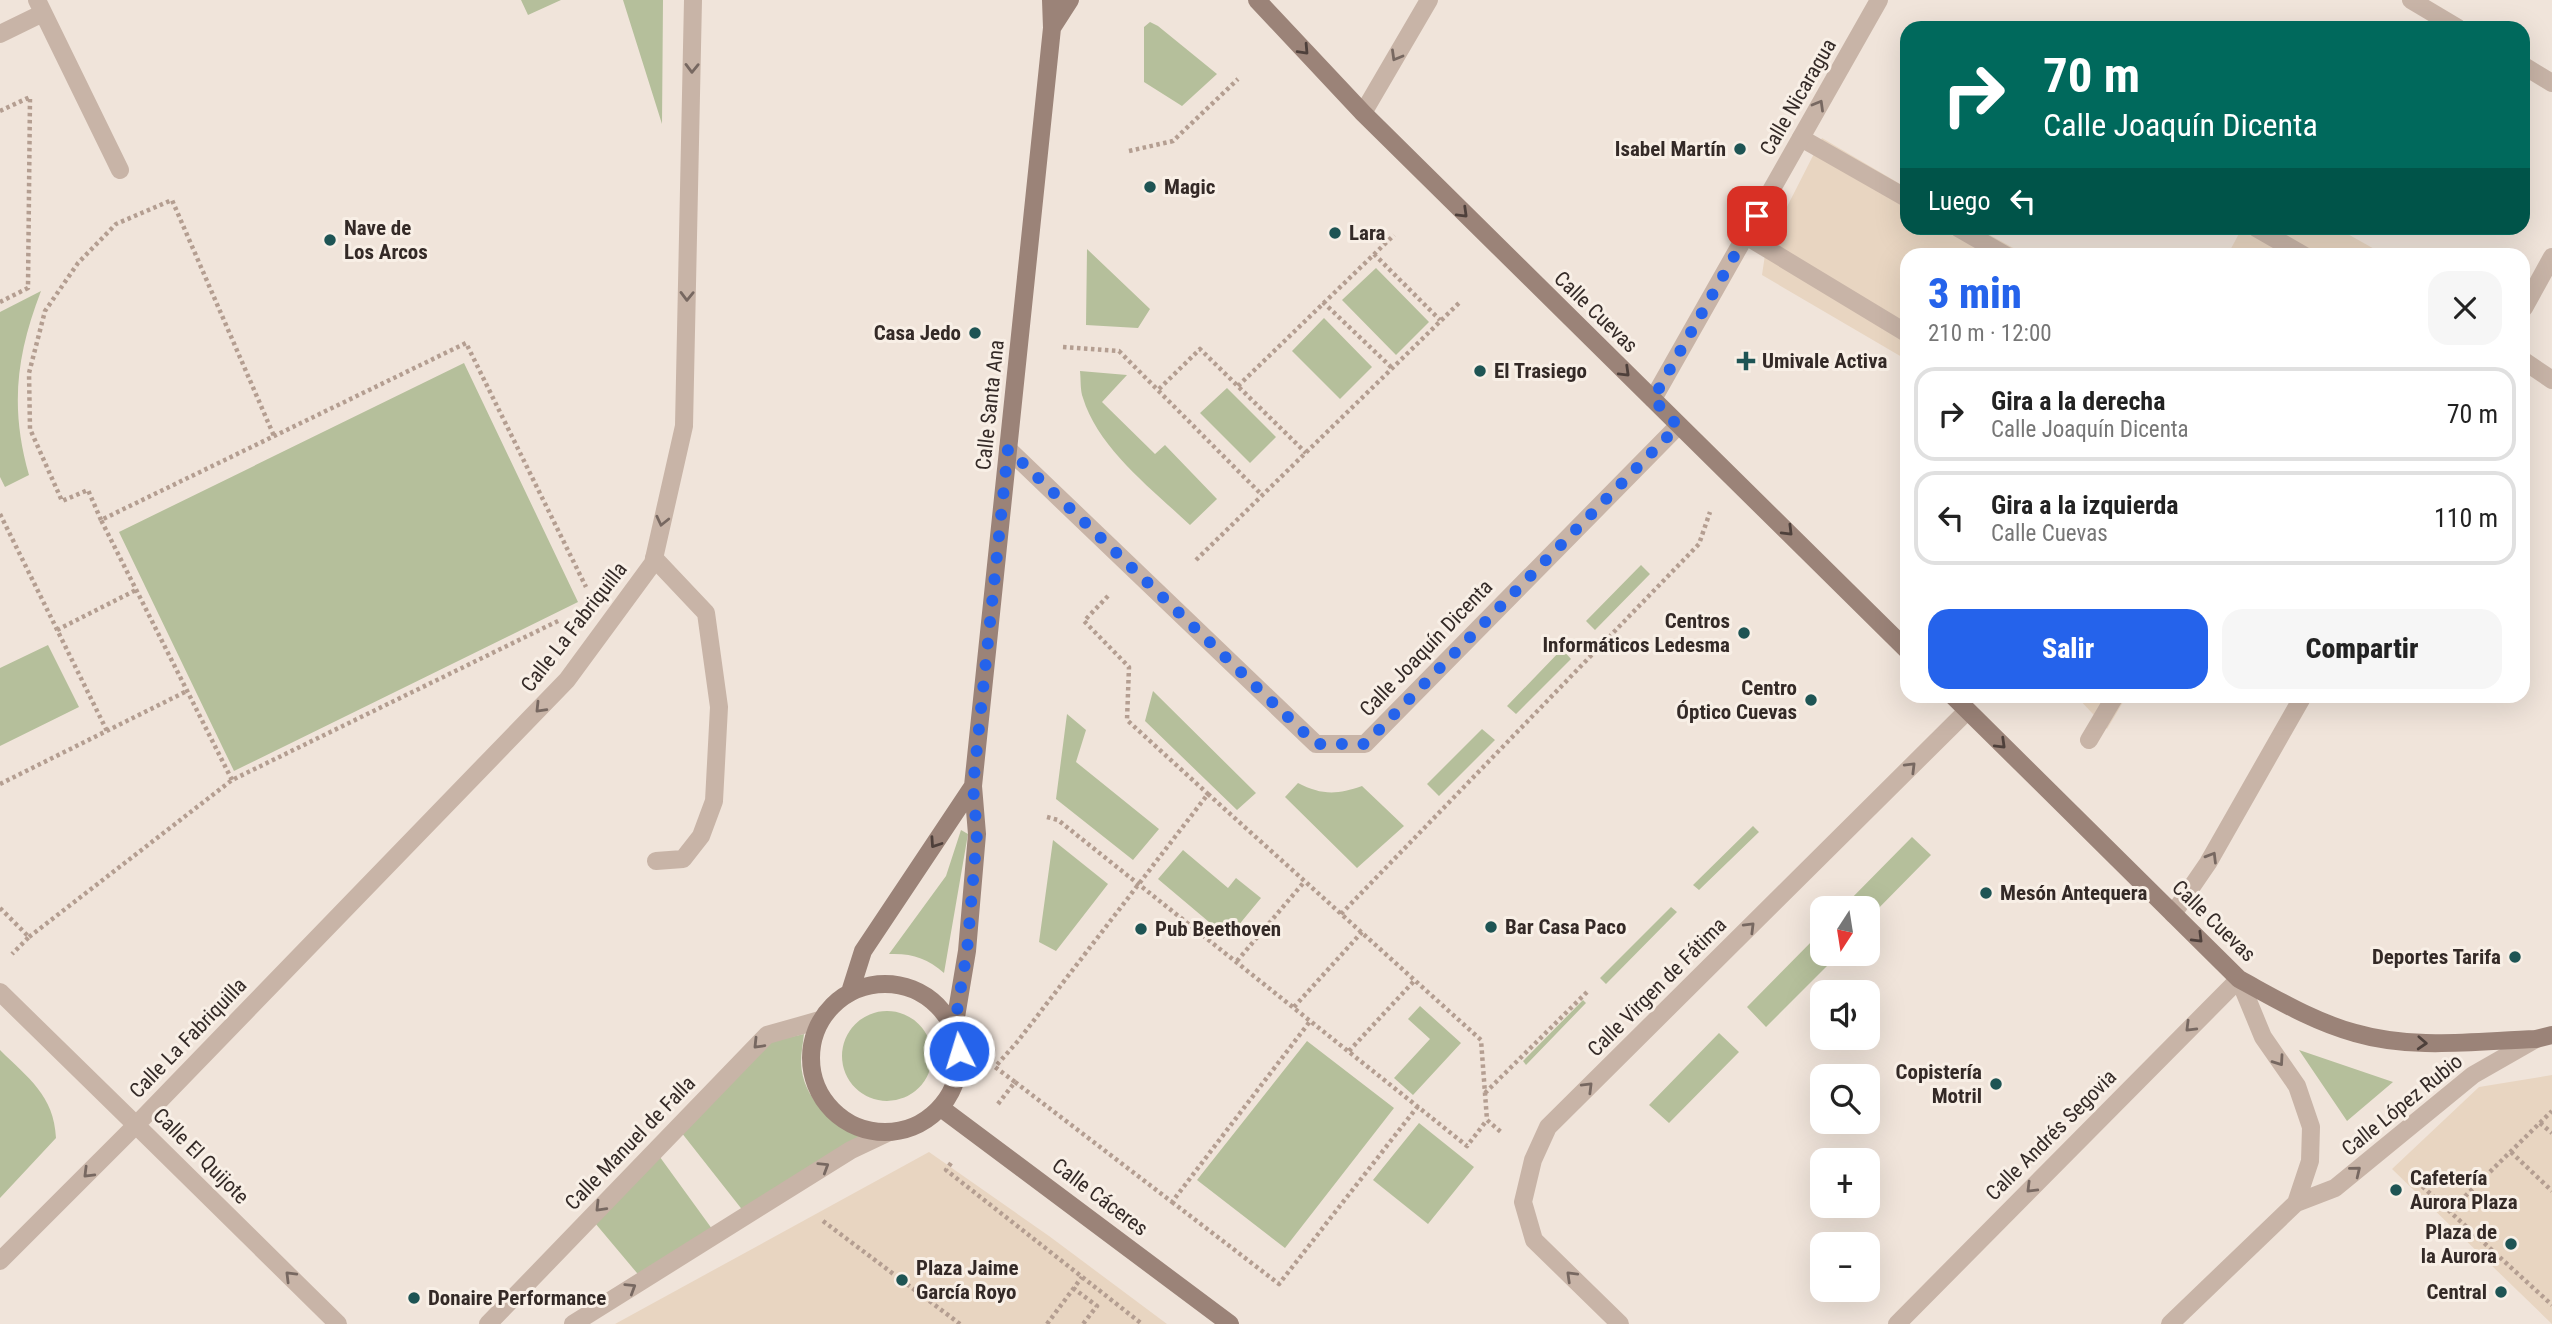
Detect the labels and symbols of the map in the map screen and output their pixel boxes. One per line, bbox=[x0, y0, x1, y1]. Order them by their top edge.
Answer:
street label: Calle Nicaragua bbox=[1755, 34, 1841, 160]
one-way arrow bbox=[1295, 42, 1308, 55]
one-way arrow bbox=[1391, 49, 1404, 62]
one-way arrow bbox=[684, 63, 699, 74]
one-way arrow bbox=[1811, 100, 1824, 113]
place label: Isabel Martín bbox=[1615, 137, 1726, 161]
marker: Isabel Martín bbox=[1732, 141, 1748, 157]
place label: Magic bbox=[1164, 175, 1216, 199]
marker: Magic bbox=[1142, 179, 1158, 195]
pin bbox=[1727, 186, 1787, 246]
one-way arrow bbox=[1454, 204, 1467, 217]
place label: Nave de Los Arcos bbox=[344, 216, 428, 264]
place label: Lara bbox=[1349, 221, 1386, 245]
marker: Lara bbox=[1327, 225, 1343, 241]
marker: Nave de Los Arcos bbox=[322, 232, 338, 248]
street label: Calle Cuevas bbox=[1549, 266, 1643, 358]
one-way arrow bbox=[679, 290, 694, 301]
place label: Casa Jedo bbox=[874, 321, 961, 345]
marker: Casa Jedo bbox=[967, 325, 983, 341]
street label: Calle Santa Ana bbox=[971, 339, 1009, 471]
place label: Umivale Activa bbox=[1762, 349, 1887, 373]
marker: Umivale Activa bbox=[1736, 351, 1756, 371]
place label: El Trasiego bbox=[1494, 359, 1587, 383]
marker: El Trasiego bbox=[1472, 363, 1488, 379]
one-way arrow bbox=[1617, 363, 1630, 376]
one-way arrow bbox=[656, 515, 671, 527]
one-way arrow bbox=[1779, 523, 1792, 536]
street label: Calle La Fabriquilla bbox=[516, 557, 632, 697]
street label: Calle Joaquín Dicenta bbox=[1355, 575, 1497, 721]
place label: Centros Informáticos Ledesma bbox=[1542, 609, 1730, 657]
marker: Centros Informáticos Ledesma bbox=[1736, 625, 1752, 641]
place label: Centro Óptico Cuevas bbox=[1676, 676, 1797, 724]
marker: Centro Óptico Cuevas bbox=[1803, 692, 1819, 708]
one-way arrow bbox=[535, 700, 548, 713]
one-way arrow bbox=[1993, 736, 2006, 749]
one-way arrow bbox=[1903, 762, 1916, 775]
one-way arrow bbox=[931, 835, 944, 848]
one-way arrow bbox=[2203, 852, 2216, 865]
street label: Calle Cuevas bbox=[2167, 875, 2261, 967]
place label: Mesón Antequera bbox=[2000, 881, 2147, 905]
marker: Mesón Antequera bbox=[1978, 885, 1994, 901]
north arrow bbox=[1810, 896, 1880, 966]
street label: Calle Virgen de Fátima bbox=[1583, 913, 1731, 1061]
place label: Bar Casa Paco bbox=[1505, 915, 1626, 939]
place label: Pub Beethoven bbox=[1155, 917, 1281, 941]
marker: Bar Casa Paco bbox=[1483, 919, 1499, 935]
marker: Pub Beethoven bbox=[1133, 921, 1149, 937]
one-way arrow bbox=[1741, 923, 1754, 936]
one-way arrow bbox=[2190, 930, 2203, 943]
place label: Deportes Tarifa bbox=[2372, 945, 2501, 969]
marker: Deportes Tarifa bbox=[2507, 949, 2523, 965]
street label: Calle La Fabriquilla bbox=[125, 973, 251, 1103]
position arrow bbox=[922, 1014, 996, 1088]
one-way arrow bbox=[2186, 1018, 2199, 1031]
one-way arrow bbox=[2417, 1035, 2428, 1050]
one-way arrow bbox=[753, 1036, 766, 1049]
street label: Calle López Rubio bbox=[2337, 1049, 2467, 1161]
one-way arrow bbox=[2271, 1053, 2284, 1066]
place label: Copistería Motril bbox=[1896, 1060, 1982, 1108]
street label: Calle Andrés Segovia bbox=[1981, 1065, 2121, 1205]
street label: Calle Manuel de Falla bbox=[560, 1071, 700, 1215]
marker: Copistería Motril bbox=[1988, 1076, 2004, 1092]
one-way arrow bbox=[1580, 1083, 1593, 1096]
street label: Calle El Quijote bbox=[148, 1103, 254, 1209]
street label: Calle Cáceres bbox=[1047, 1153, 1153, 1241]
one-way arrow bbox=[816, 1163, 829, 1176]
one-way arrow bbox=[83, 1165, 96, 1178]
place label: Cafetería Aurora Plaza bbox=[2410, 1166, 2518, 1214]
one-way arrow bbox=[2348, 1167, 2360, 1180]
one-way arrow bbox=[2026, 1180, 2039, 1193]
marker: Cafetería Aurora Plaza bbox=[2388, 1182, 2404, 1198]
one-way arrow bbox=[595, 1199, 608, 1212]
place label: Plaza de la Aurora bbox=[2421, 1220, 2497, 1268]
marker: Plaza de la Aurora bbox=[2503, 1236, 2519, 1252]
place label: Plaza Jaime García Royo bbox=[916, 1256, 1018, 1304]
one-way arrow bbox=[285, 1272, 298, 1285]
marker: Plaza Jaime García Royo bbox=[894, 1272, 910, 1288]
one-way arrow bbox=[1567, 1272, 1580, 1285]
place label: Central bbox=[2426, 1280, 2487, 1304]
one-way arrow bbox=[623, 1283, 636, 1296]
marker: Central bbox=[2493, 1284, 2509, 1300]
place label: Donaire Performance bbox=[428, 1286, 606, 1310]
marker: Donaire Performance bbox=[406, 1290, 422, 1306]

